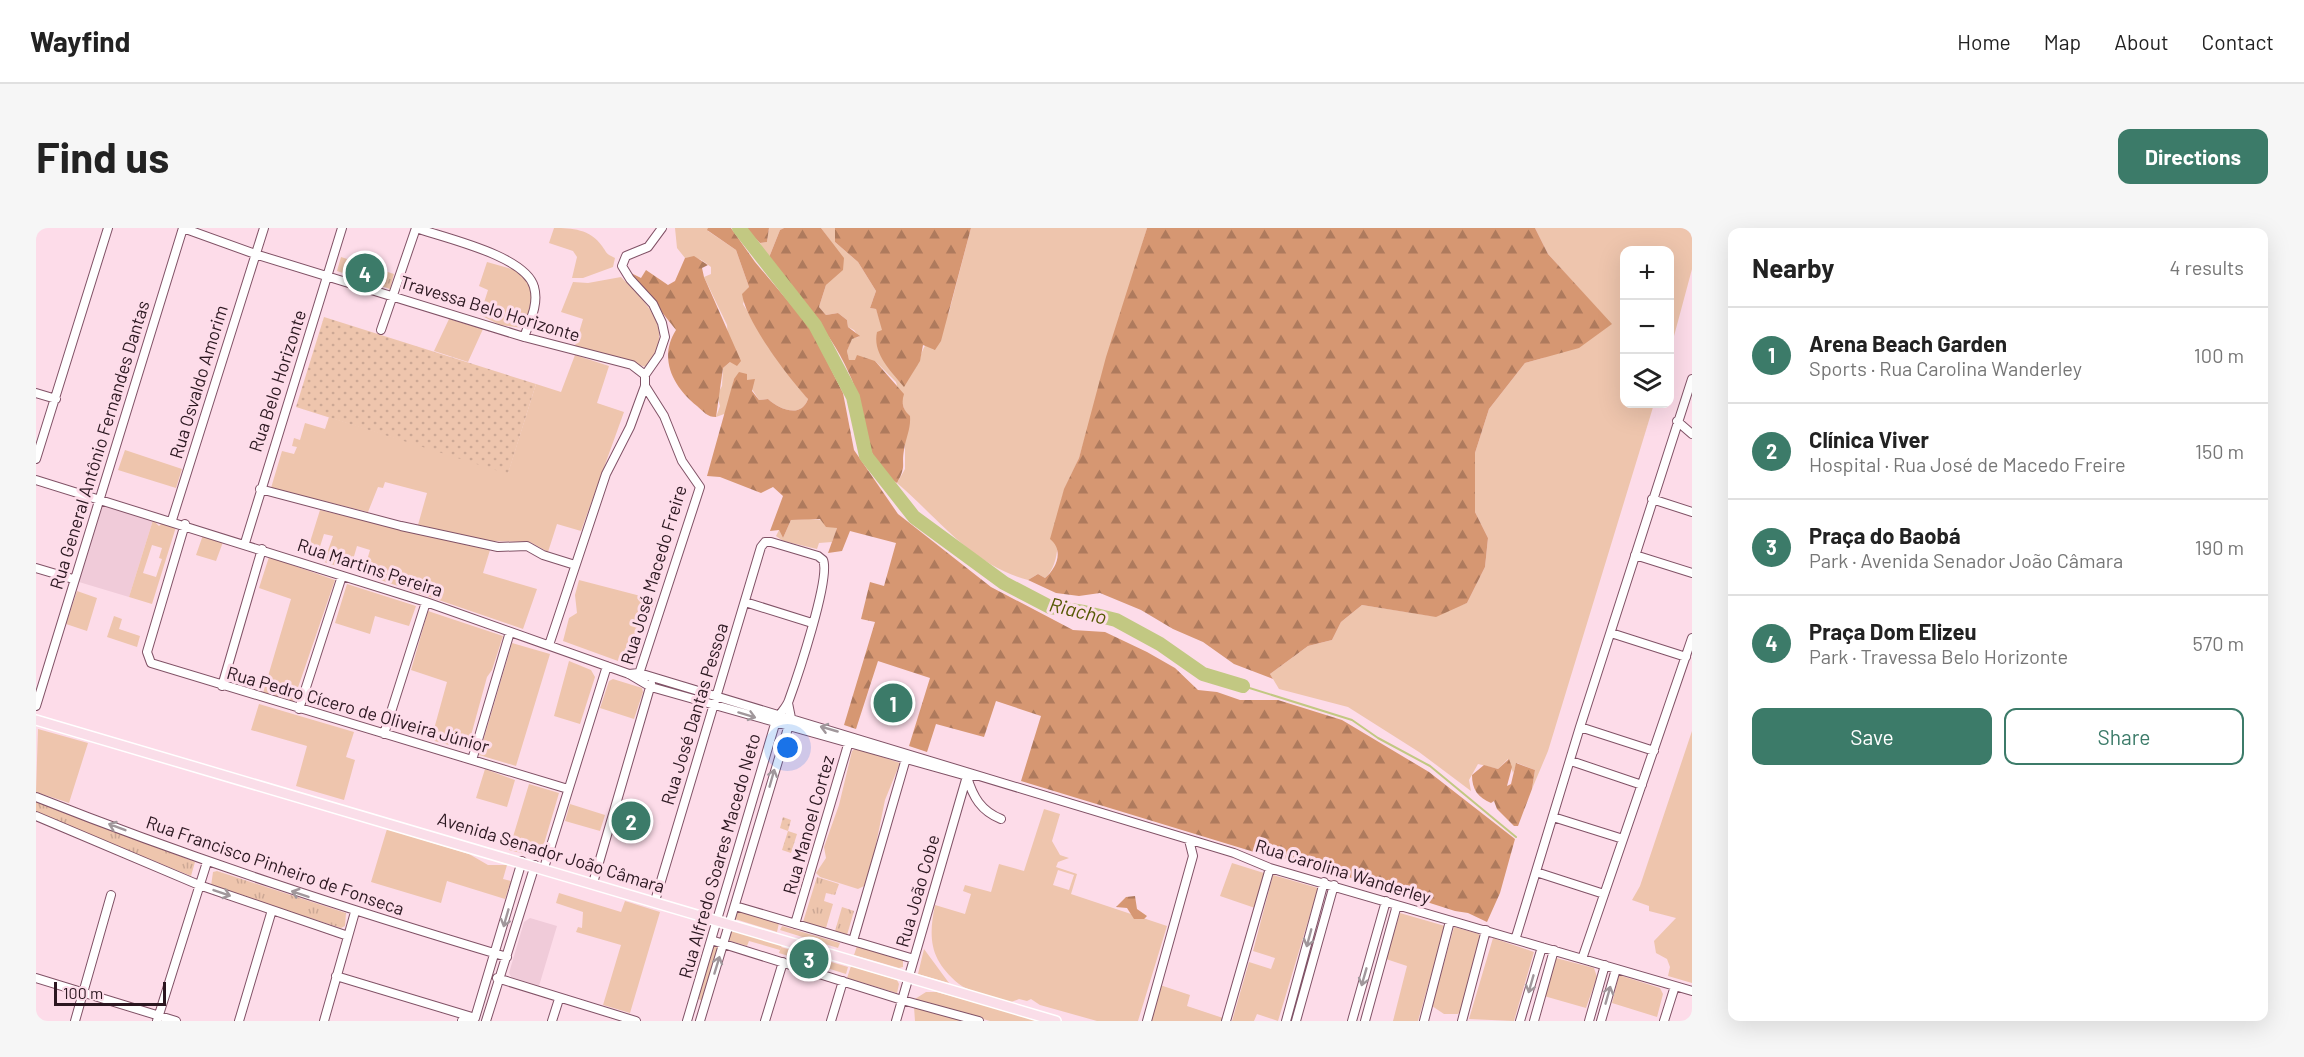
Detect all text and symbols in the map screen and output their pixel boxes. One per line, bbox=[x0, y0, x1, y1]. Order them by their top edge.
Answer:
text: Wayfind bbox=[30, 24, 130, 58]
text: Home bbox=[1957, 29, 2011, 54]
text: Map bbox=[2044, 29, 2081, 54]
text: About bbox=[2114, 29, 2169, 54]
text: Contact bbox=[2202, 29, 2274, 54]
button: Directions bbox=[2118, 129, 2268, 184]
text: Find us bbox=[36, 131, 169, 181]
map controls bbox=[1620, 246, 1674, 408]
button: + bbox=[1620, 246, 1674, 300]
pin: 4 bbox=[346, 250, 384, 296]
text: Nearby bbox=[1752, 252, 1834, 283]
text: 4 results bbox=[2169, 255, 2244, 279]
street label: Travessa Belo Horizonte bbox=[398, 270, 583, 346]
street label: Rua General Antônio Fernandes Dantas bbox=[45, 298, 154, 592]
button: − bbox=[1620, 300, 1674, 354]
street label: Rua Osvaldo Amorim bbox=[164, 302, 232, 461]
street label: Rua Belo Horizonte bbox=[244, 307, 310, 454]
text: Arena Beach Garden bbox=[1809, 330, 2007, 356]
text: 1 bbox=[1768, 343, 1775, 367]
text: 100 m bbox=[2194, 343, 2244, 367]
button: layers bbox=[1620, 354, 1674, 408]
text: Sports · Rua Carolina Wanderley bbox=[1809, 356, 2082, 380]
text: Clínica Viver bbox=[1809, 426, 1929, 452]
text: 2 bbox=[1766, 439, 1777, 463]
text: 150 m bbox=[2195, 439, 2244, 463]
text: Hospital · Rua José de Macedo Freire bbox=[1809, 452, 2126, 476]
street label: Rua José Macedo Freire bbox=[615, 482, 691, 667]
text: Praça do Baobá bbox=[1809, 522, 1961, 548]
street label: Rua Martins Pereira bbox=[295, 533, 446, 601]
text: 3 bbox=[1766, 535, 1777, 559]
text: 190 m bbox=[2195, 535, 2244, 559]
text: Park · Avenida Senador João Câmara bbox=[1809, 548, 2123, 572]
water label: Riacho bbox=[1047, 591, 1109, 629]
text: Praça Dom Elizeu bbox=[1809, 618, 1976, 644]
street label: Rua José Dantas Pessoa bbox=[656, 620, 732, 807]
text: 4 bbox=[1765, 631, 1778, 655]
text: 570 m bbox=[2192, 631, 2244, 655]
text: Park · Travessa Belo Horizonte bbox=[1809, 644, 2068, 668]
street label: Rua Pedro Cícero de Oliveira Júnior bbox=[224, 661, 492, 757]
pin: 1 bbox=[874, 680, 912, 726]
button: Save bbox=[1752, 708, 1992, 765]
button: Share bbox=[2004, 708, 2244, 765]
one-way arrow bbox=[737, 710, 756, 721]
one-way arrow bbox=[820, 723, 839, 734]
street label: Rua Alfredo Soares Macedo Neto bbox=[673, 731, 765, 981]
your location bbox=[773, 733, 802, 762]
street label: Rua Manoel Cortez bbox=[778, 753, 838, 897]
one-way arrow bbox=[767, 769, 778, 788]
pin: 2 bbox=[612, 798, 650, 844]
street label: Avenida Senador João Câmara bbox=[435, 807, 668, 897]
street label: Rua Francisco Pinheiro de Fonseca bbox=[143, 810, 407, 920]
one-way arrow bbox=[108, 821, 127, 832]
street label: Rua João Cobe bbox=[890, 832, 944, 950]
street label: Rua Carolina Wanderley bbox=[1253, 834, 1434, 908]
one-way arrow bbox=[291, 887, 310, 898]
one-way arrow bbox=[212, 888, 231, 899]
one-way arrow bbox=[500, 908, 511, 927]
one-way arrow bbox=[1302, 928, 1314, 947]
pin: 3 bbox=[790, 936, 828, 982]
one-way arrow bbox=[712, 956, 723, 975]
one-way arrow bbox=[1358, 967, 1369, 986]
one-way arrow bbox=[1525, 974, 1536, 993]
scale bar bbox=[54, 979, 166, 1006]
text: 100 m bbox=[63, 983, 103, 1002]
one-way arrow bbox=[1603, 986, 1614, 1005]

